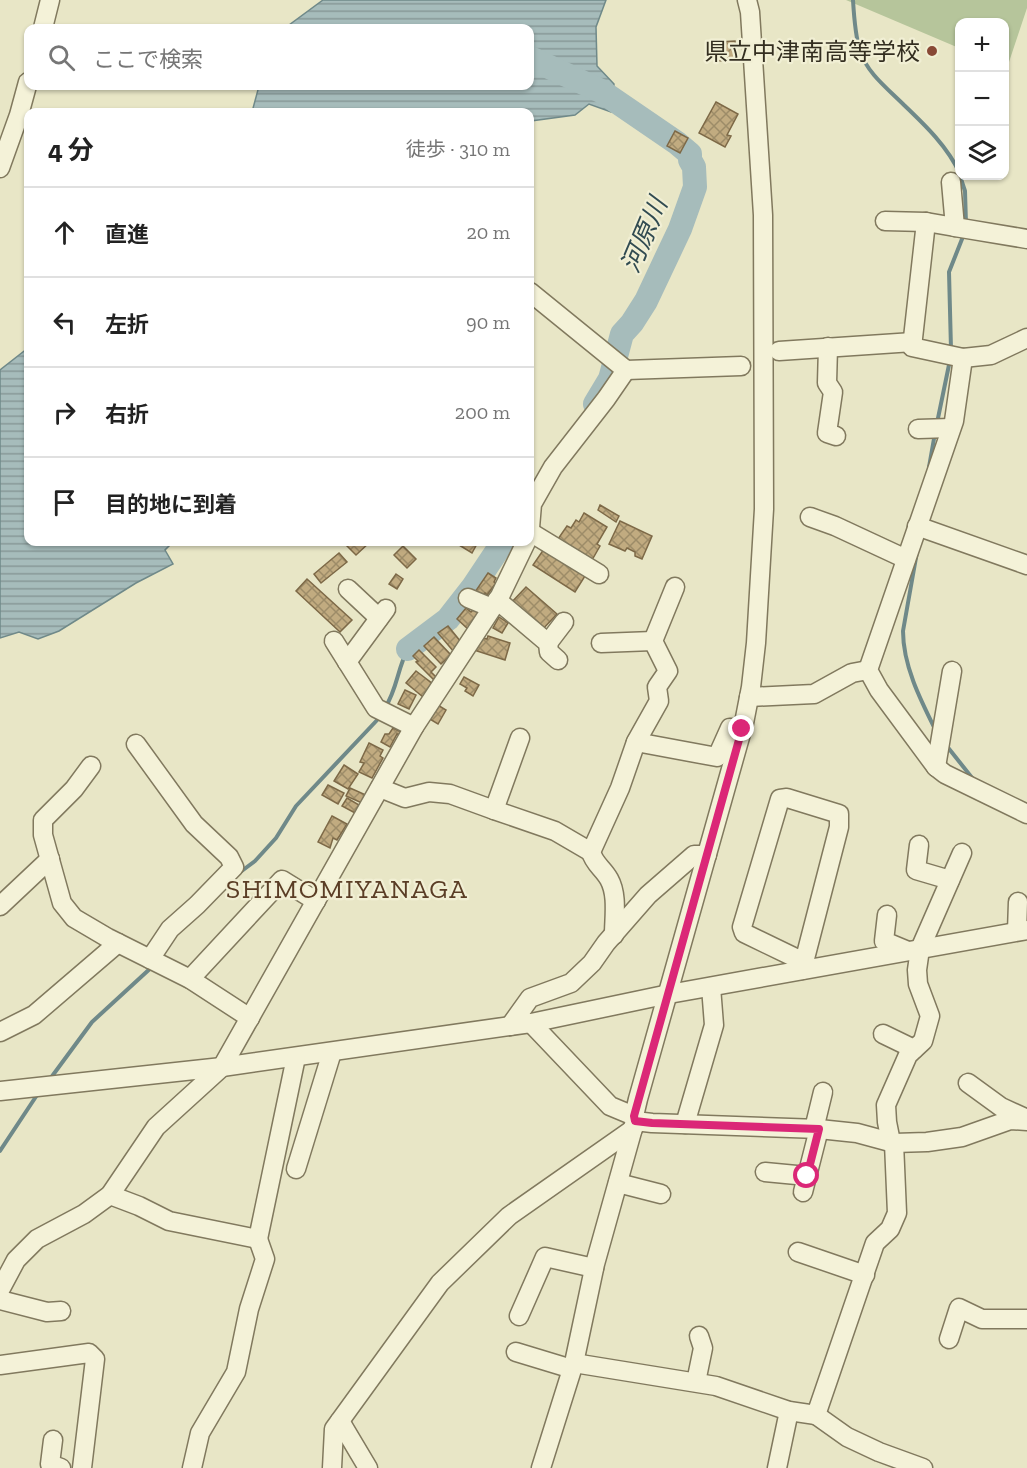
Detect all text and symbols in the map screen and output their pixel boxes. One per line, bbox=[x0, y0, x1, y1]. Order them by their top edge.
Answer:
map controls bbox=[955, 18, 1009, 180]
button: + bbox=[955, 18, 1009, 72]
search box bbox=[24, 24, 534, 90]
place label: 県立中津南高等学校 bbox=[704, 37, 920, 66]
icon: search bbox=[45, 41, 78, 74]
marker: 県立中津南高等学校 bbox=[925, 44, 939, 58]
text: ここで検索 bbox=[93, 46, 203, 73]
button: − bbox=[955, 72, 1009, 126]
button: layers bbox=[955, 126, 1009, 180]
text: 4 分 bbox=[48, 134, 94, 166]
text: 徒歩 · 310 m bbox=[406, 137, 510, 161]
water label: 河原川 bbox=[614, 190, 675, 277]
icon: ahead bbox=[48, 216, 81, 249]
text: 20 m bbox=[466, 220, 510, 244]
text: 直進 bbox=[105, 221, 149, 248]
icon: left bbox=[48, 306, 81, 339]
text: 90 m bbox=[466, 310, 510, 334]
text: 左折 bbox=[105, 311, 149, 338]
icon: right bbox=[48, 396, 81, 429]
text: 200 m bbox=[455, 400, 510, 424]
text: 右折 bbox=[105, 401, 149, 428]
icon: arrive bbox=[48, 486, 81, 519]
text: 目的地に到着 bbox=[105, 491, 237, 518]
route end bbox=[728, 715, 754, 741]
district label: SHIMOMIYANAGA bbox=[226, 873, 468, 905]
route start bbox=[793, 1162, 819, 1188]

